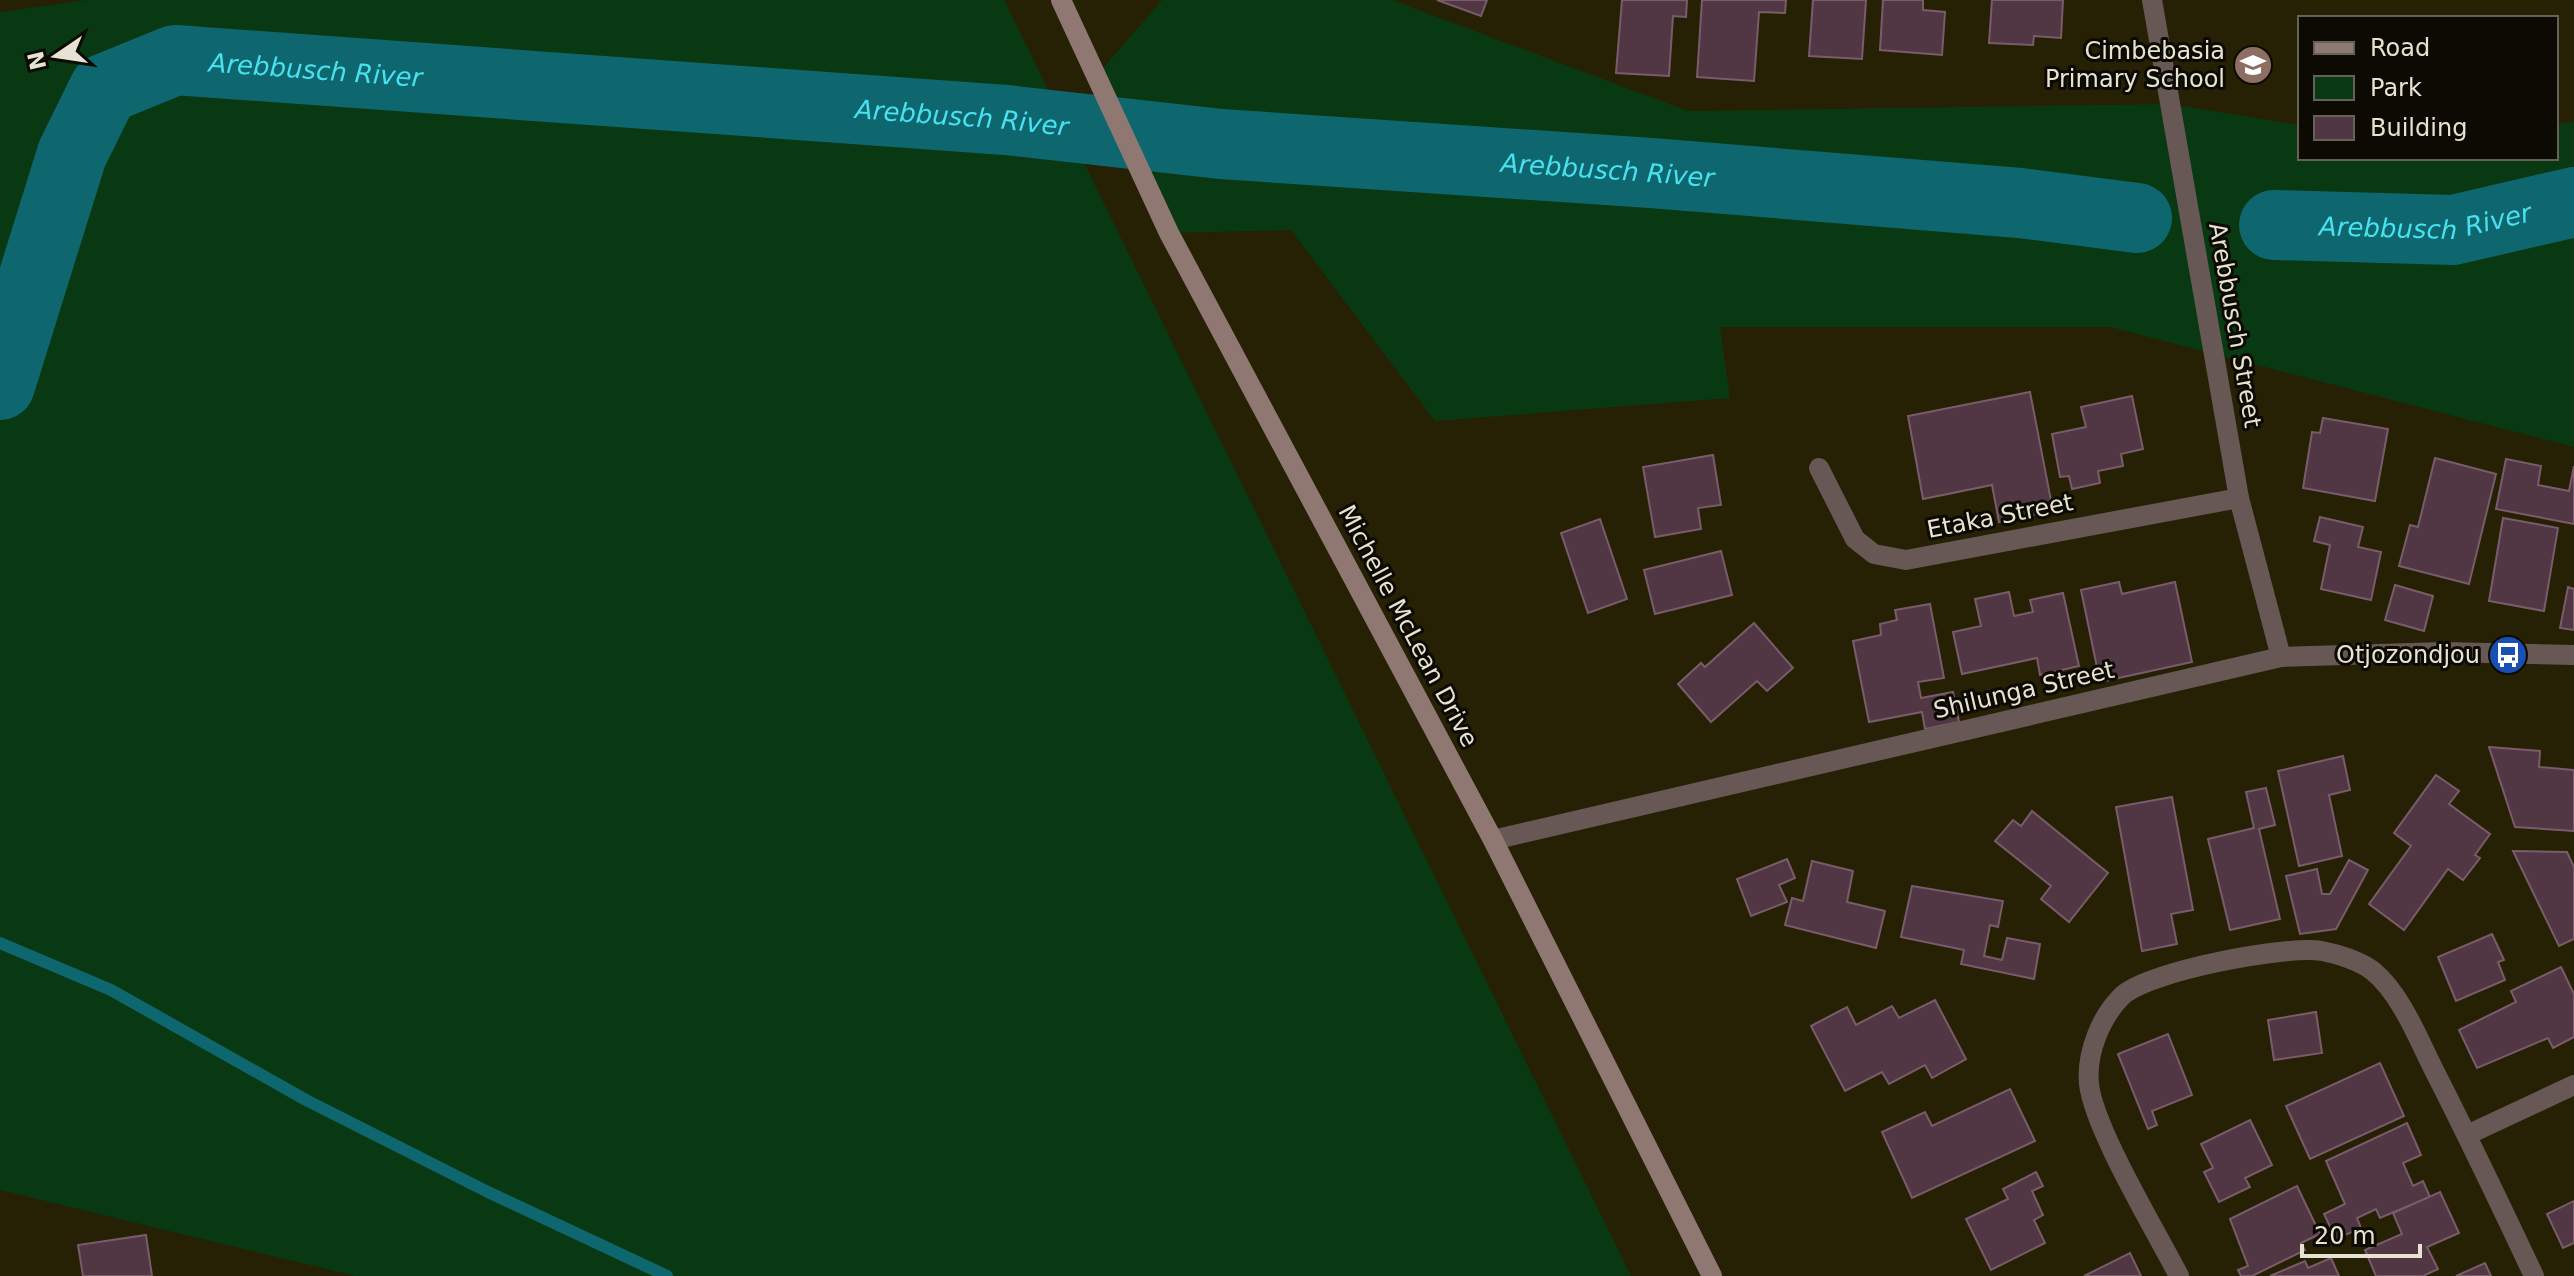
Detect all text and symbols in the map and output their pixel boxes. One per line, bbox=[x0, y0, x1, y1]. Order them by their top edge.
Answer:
north arrow bbox=[16, 16, 96, 96]
legend bbox=[2298, 16, 2558, 160]
text: Road bbox=[2370, 34, 2430, 62]
place label: Cimbebasia Primary School bbox=[2045, 37, 2225, 93]
school or university icon: Cimbebasia Primary School bbox=[2232, 44, 2274, 86]
water label: Arebbusch River bbox=[206, 47, 426, 93]
text: N bbox=[23, 49, 51, 72]
text: Park bbox=[2370, 74, 2422, 102]
water label: Arebbusch River bbox=[852, 94, 1072, 142]
text: Building bbox=[2370, 114, 2467, 142]
water label: Arebbusch River bbox=[1498, 148, 1718, 193]
water label: Arebbusch River bbox=[2317, 197, 2536, 245]
street label: Arebbusch Street bbox=[2203, 220, 2267, 430]
street label: Etaka Street bbox=[1925, 488, 2075, 544]
street label: Michelle McLean Drive bbox=[1332, 500, 1484, 752]
bus stop icon: Otjozondjou bbox=[2487, 634, 2529, 676]
place label: Otjozondjou bbox=[2336, 641, 2480, 669]
street label: Shilunga Street bbox=[1931, 656, 2117, 724]
scale bar bbox=[2302, 1208, 2420, 1258]
text: 20 m bbox=[2314, 1222, 2376, 1250]

